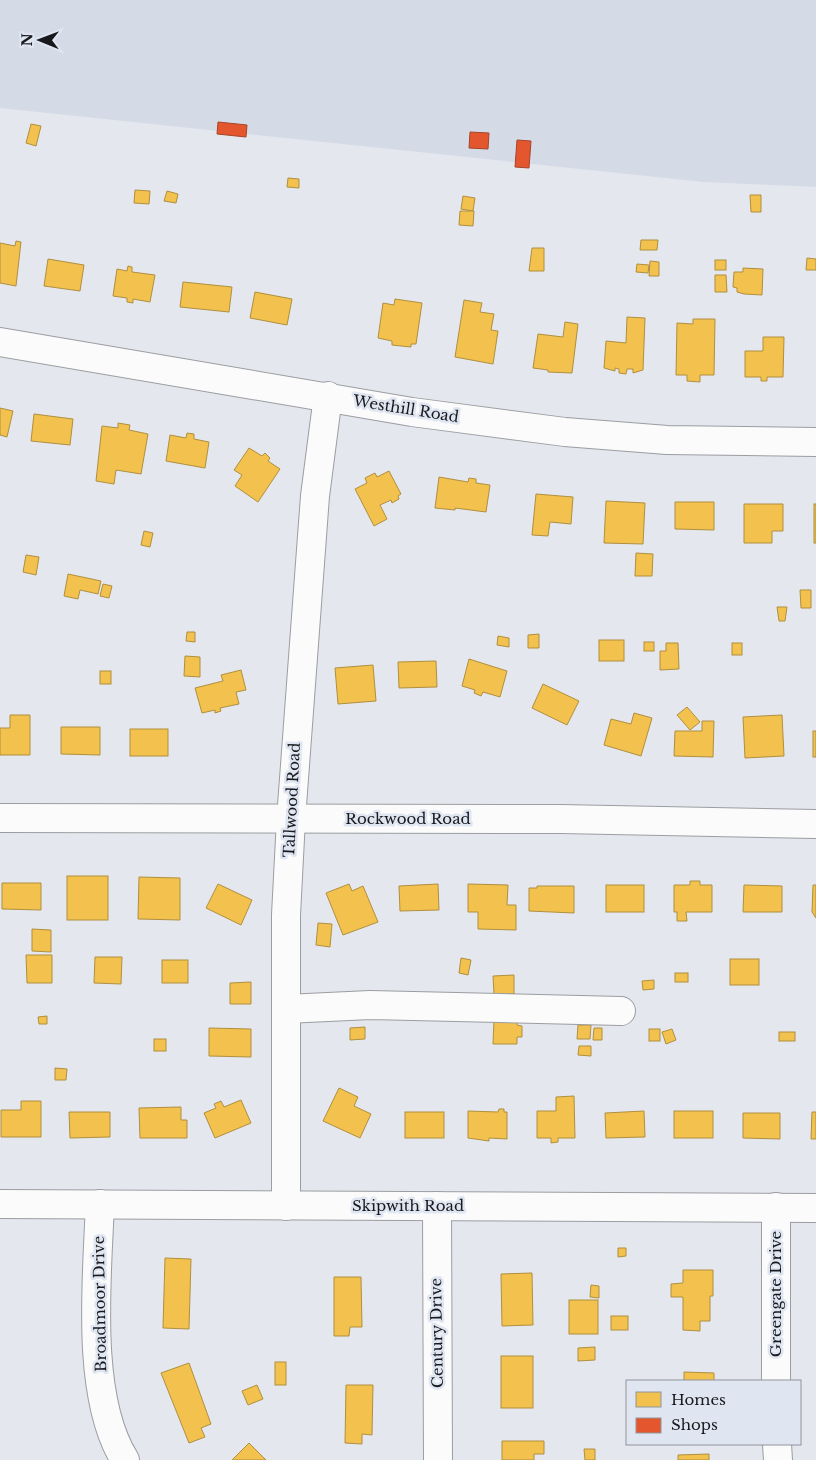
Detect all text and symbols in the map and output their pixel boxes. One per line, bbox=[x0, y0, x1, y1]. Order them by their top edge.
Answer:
north arrow bbox=[15, 15, 65, 65]
text: N bbox=[18, 33, 36, 47]
street label: Westhill Road bbox=[351, 391, 460, 426]
street label: Tallwood Road bbox=[279, 742, 304, 858]
street label: Rockwood Road bbox=[345, 809, 471, 828]
street label: Skipwith Road bbox=[352, 1196, 464, 1215]
street label: Greengate Drive bbox=[766, 1231, 785, 1357]
street label: Broadmoor Drive bbox=[89, 1236, 110, 1372]
street label: Century Drive bbox=[426, 1278, 447, 1388]
legend bbox=[626, 1380, 801, 1445]
text: Homes bbox=[671, 1390, 726, 1409]
text: Shops bbox=[671, 1415, 718, 1434]

